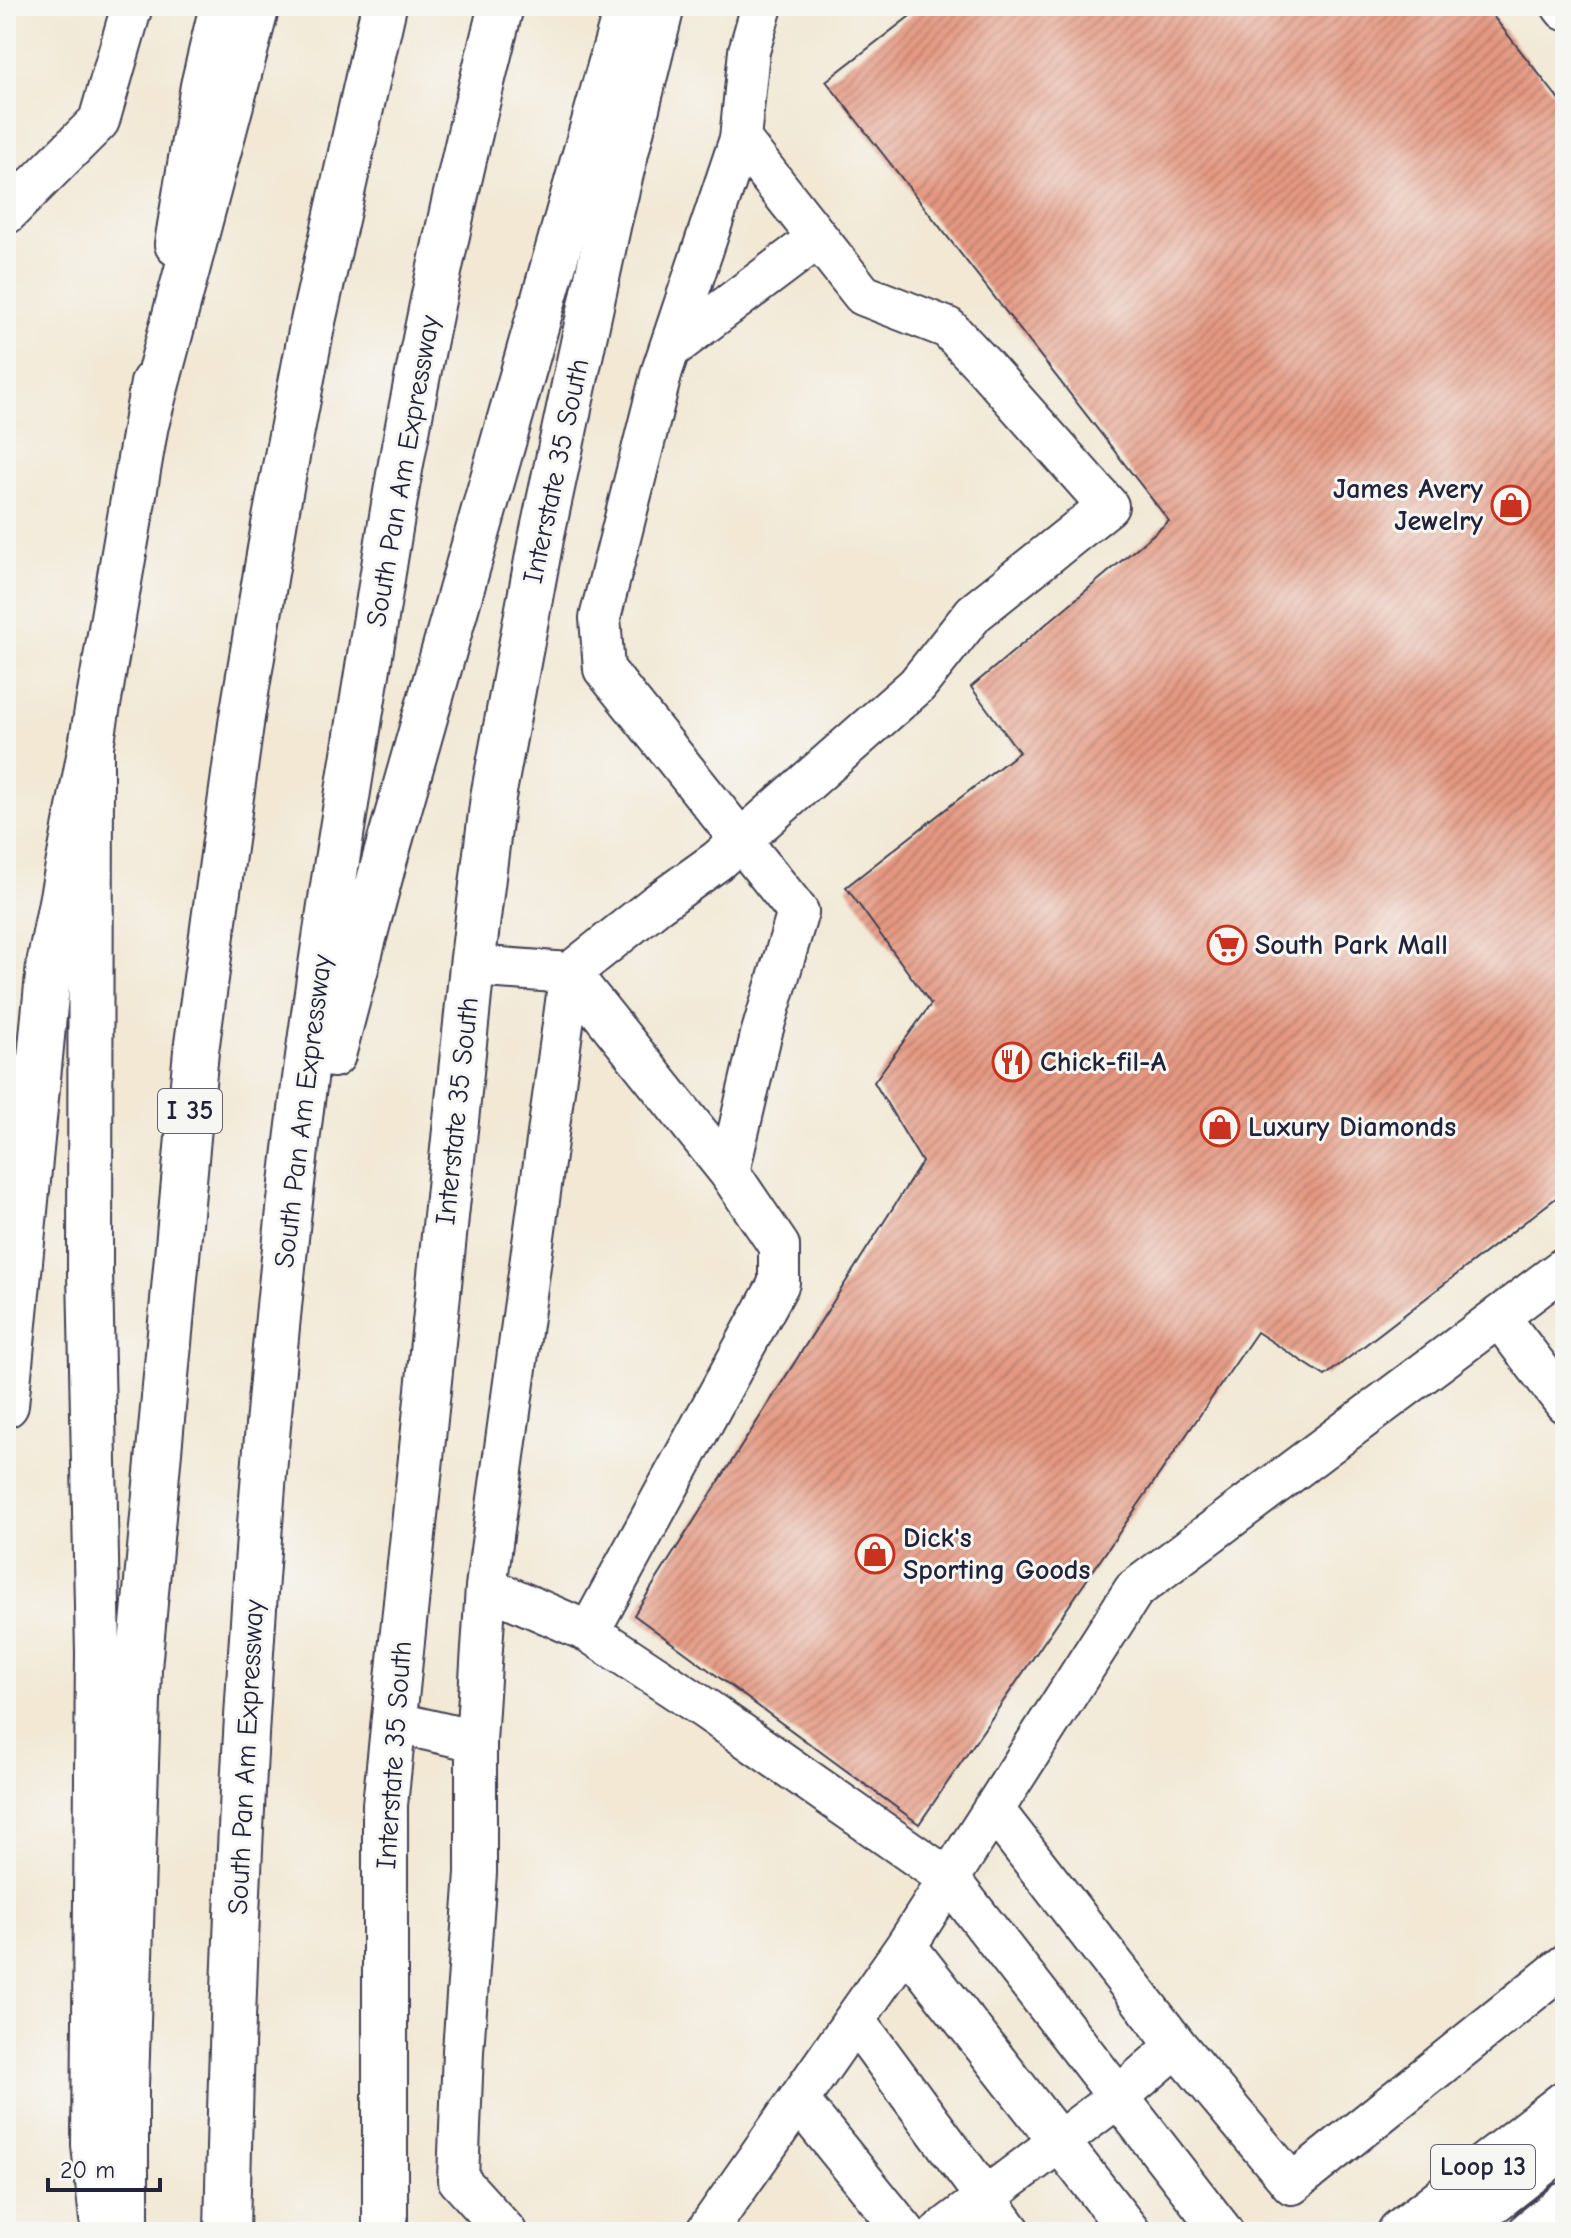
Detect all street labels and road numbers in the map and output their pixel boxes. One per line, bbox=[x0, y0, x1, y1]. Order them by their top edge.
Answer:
street label: South Pan Am Expressway bbox=[360, 312, 446, 629]
street label: Interstate 35 South bbox=[517, 356, 595, 586]
street label: South Pan Am Expressway bbox=[268, 952, 338, 1270]
street label: Interstate 35 South bbox=[429, 995, 485, 1227]
road number: I 35 bbox=[158, 1089, 222, 1133]
street label: South Pan Am Expressway bbox=[222, 1598, 270, 1915]
street label: Interstate 35 South bbox=[370, 1640, 418, 1870]
road number: Loop 13 bbox=[1431, 2145, 1535, 2189]

